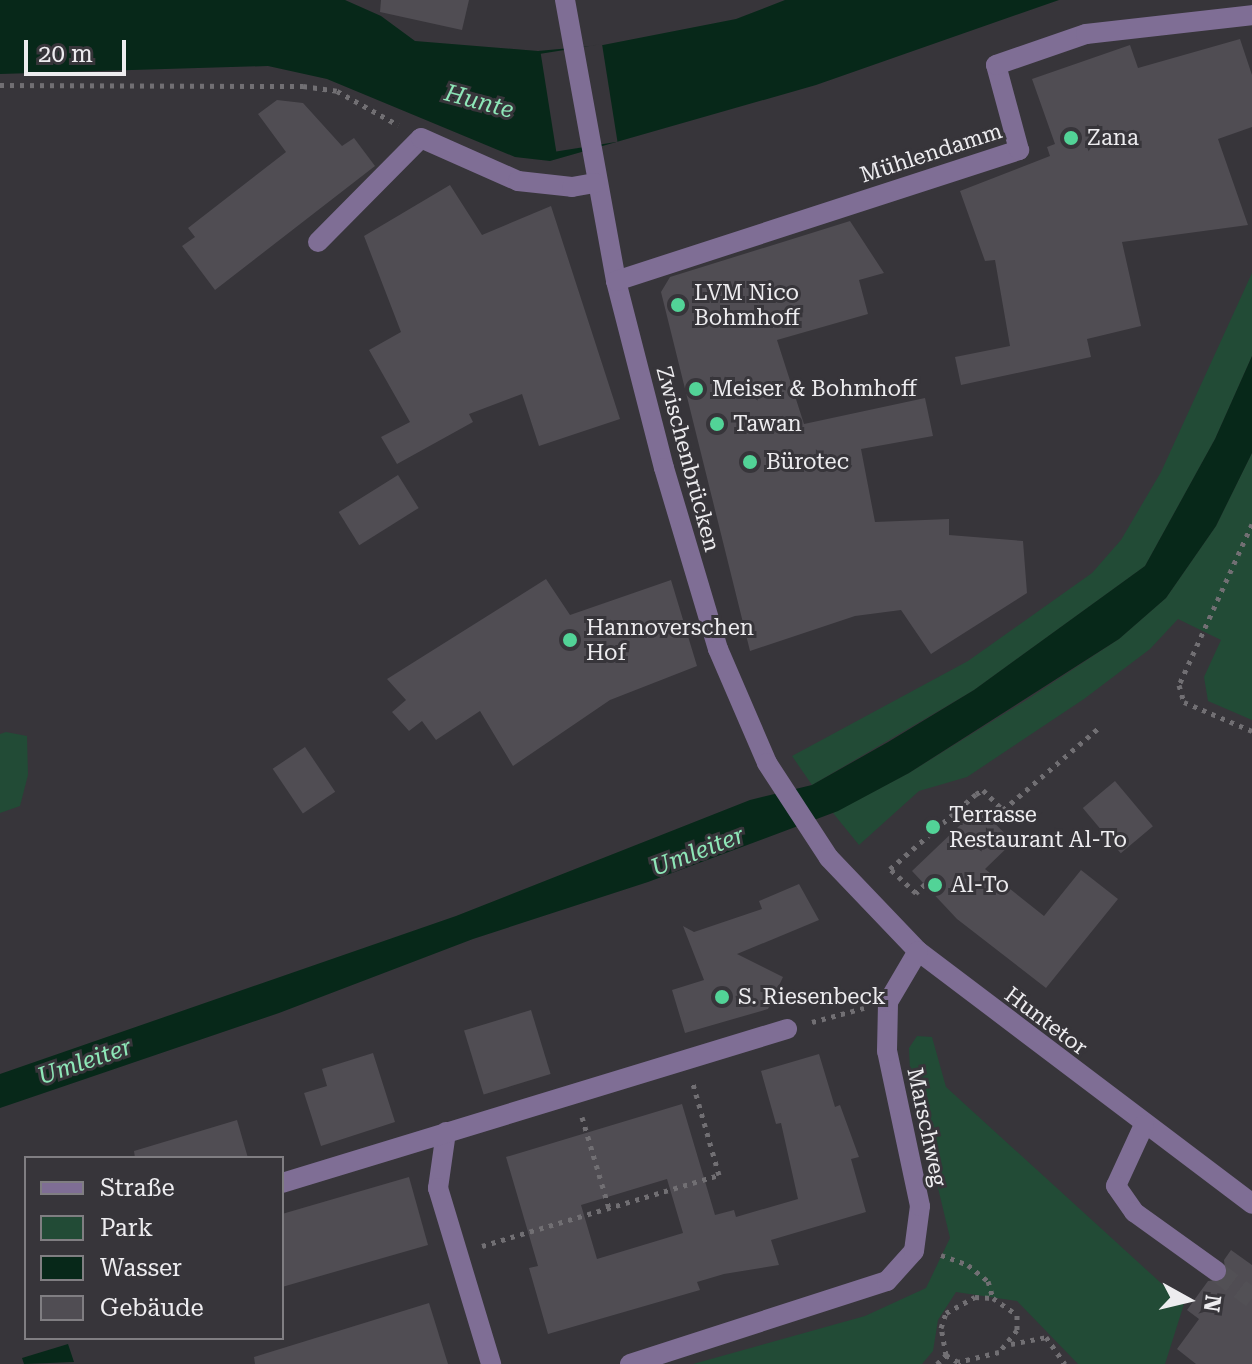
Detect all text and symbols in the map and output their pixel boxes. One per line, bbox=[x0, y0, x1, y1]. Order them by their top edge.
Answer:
scale bar bbox=[28, 24, 130, 74]
text: 20 m bbox=[38, 40, 93, 68]
water label: Hunte bbox=[441, 79, 517, 125]
street label: Mühlendamm bbox=[857, 118, 1005, 188]
place label: Zana bbox=[1087, 125, 1139, 151]
marker: Zana bbox=[1062, 129, 1080, 147]
place label: LVM Nico Bohmhoff bbox=[694, 279, 800, 330]
marker: LVM Nico Bohmhoff bbox=[669, 296, 687, 314]
street label: Zwischenbrücken bbox=[651, 364, 725, 554]
place label: Meiser & Bohmhoff bbox=[712, 376, 917, 402]
marker: Meiser & Bohmhoff bbox=[687, 380, 705, 398]
place label: Tawan bbox=[733, 411, 802, 437]
marker: Tawan bbox=[708, 415, 726, 433]
place label: Bürotec bbox=[766, 449, 849, 475]
marker: Bürotec bbox=[741, 453, 759, 471]
place label: Hannoverschen Hof bbox=[586, 614, 754, 666]
marker: Hannoverschen Hof bbox=[561, 631, 579, 649]
place label: Terrasse Restaurant Al-To bbox=[949, 801, 1127, 852]
marker: Terrasse Restaurant Al-To bbox=[924, 818, 942, 836]
water label: Umleiter bbox=[647, 821, 749, 883]
place label: Al-To bbox=[951, 872, 1009, 898]
marker: Al-To bbox=[926, 876, 944, 894]
street label: Huntetor bbox=[999, 981, 1093, 1061]
place label: S. Riesenbeck bbox=[738, 984, 886, 1010]
marker: S. Riesenbeck bbox=[713, 988, 731, 1006]
water label: Umleiter bbox=[34, 1033, 136, 1091]
street label: Marschweg bbox=[902, 1065, 952, 1189]
legend bbox=[24, 1156, 284, 1340]
text: Straße bbox=[100, 1174, 175, 1202]
text: Park bbox=[100, 1214, 153, 1242]
text: Wasser bbox=[100, 1254, 182, 1282]
north arrow bbox=[1148, 1260, 1228, 1340]
text: N bbox=[1199, 1293, 1226, 1314]
text: Gebäude bbox=[100, 1294, 204, 1322]

